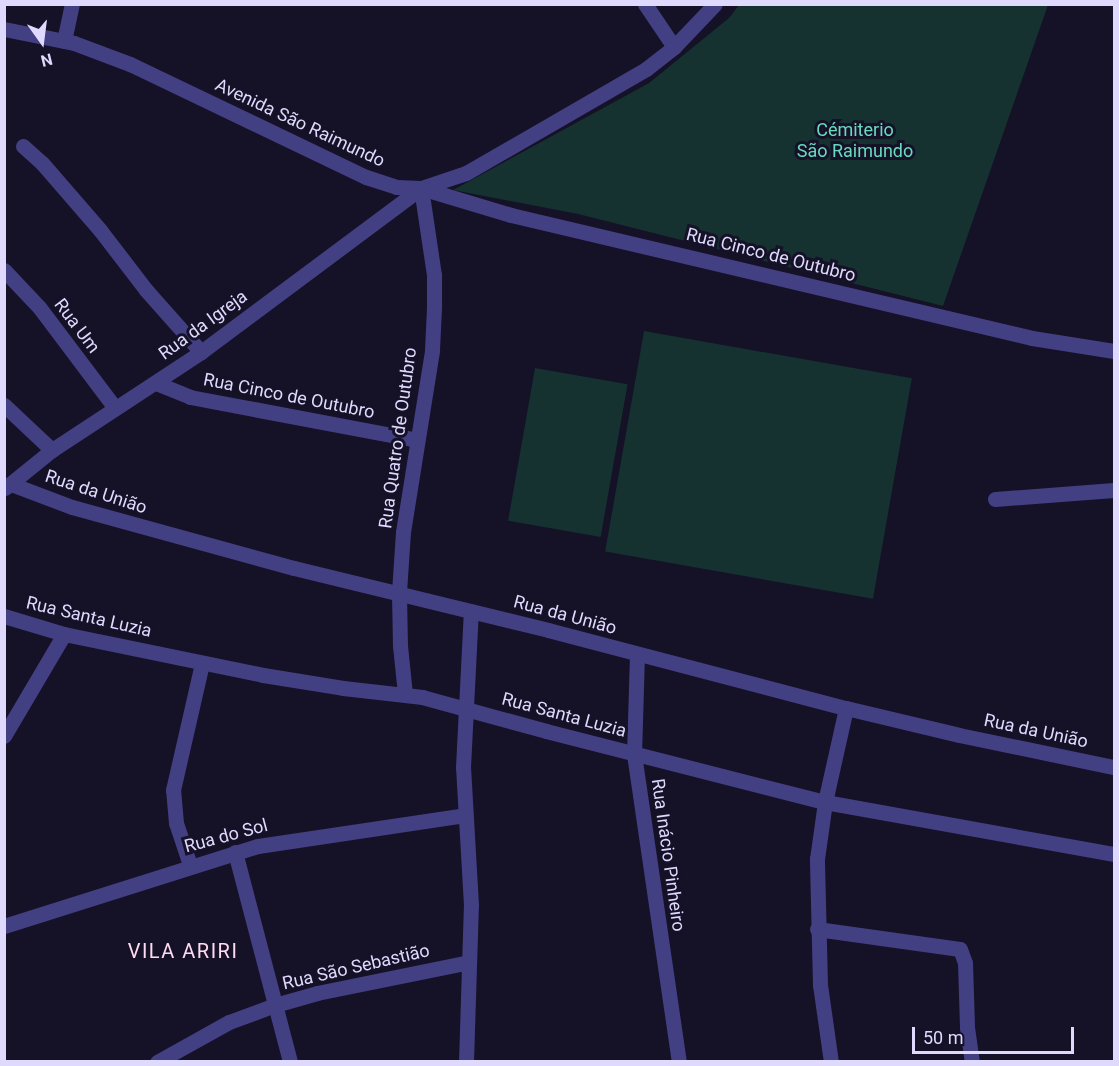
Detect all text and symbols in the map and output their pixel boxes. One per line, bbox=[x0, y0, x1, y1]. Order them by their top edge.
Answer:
north arrow bbox=[12, 12, 72, 72]
text: N bbox=[39, 49, 54, 71]
street label: Avenida São Raimundo bbox=[212, 74, 388, 172]
park label: Cémiterio São Raimundo bbox=[797, 120, 913, 162]
street label: Rua Cinco de Outubro bbox=[684, 223, 858, 287]
street label: Rua da Igreja bbox=[154, 286, 252, 364]
street label: Rua Um bbox=[49, 294, 105, 358]
street label: Rua Quatro de Outubro bbox=[375, 346, 421, 530]
street label: Rua Cinco de Outubro bbox=[202, 369, 376, 423]
street label: Rua da União bbox=[42, 465, 150, 519]
street label: Rua da União bbox=[511, 591, 619, 639]
street label: Rua Santa Luzia bbox=[24, 592, 154, 642]
street label: Rua Santa Luzia bbox=[499, 688, 629, 742]
street label: Rua da União bbox=[982, 709, 1090, 753]
street label: Rua Inácio Pinheiro bbox=[647, 777, 689, 933]
street label: Rua do Sol bbox=[182, 815, 270, 857]
district label: VILA ARIRI bbox=[128, 939, 238, 963]
street label: Rua São Sebastião bbox=[280, 940, 432, 994]
scale bar bbox=[915, 1015, 1077, 1053]
text: 50 m bbox=[923, 1027, 963, 1048]

